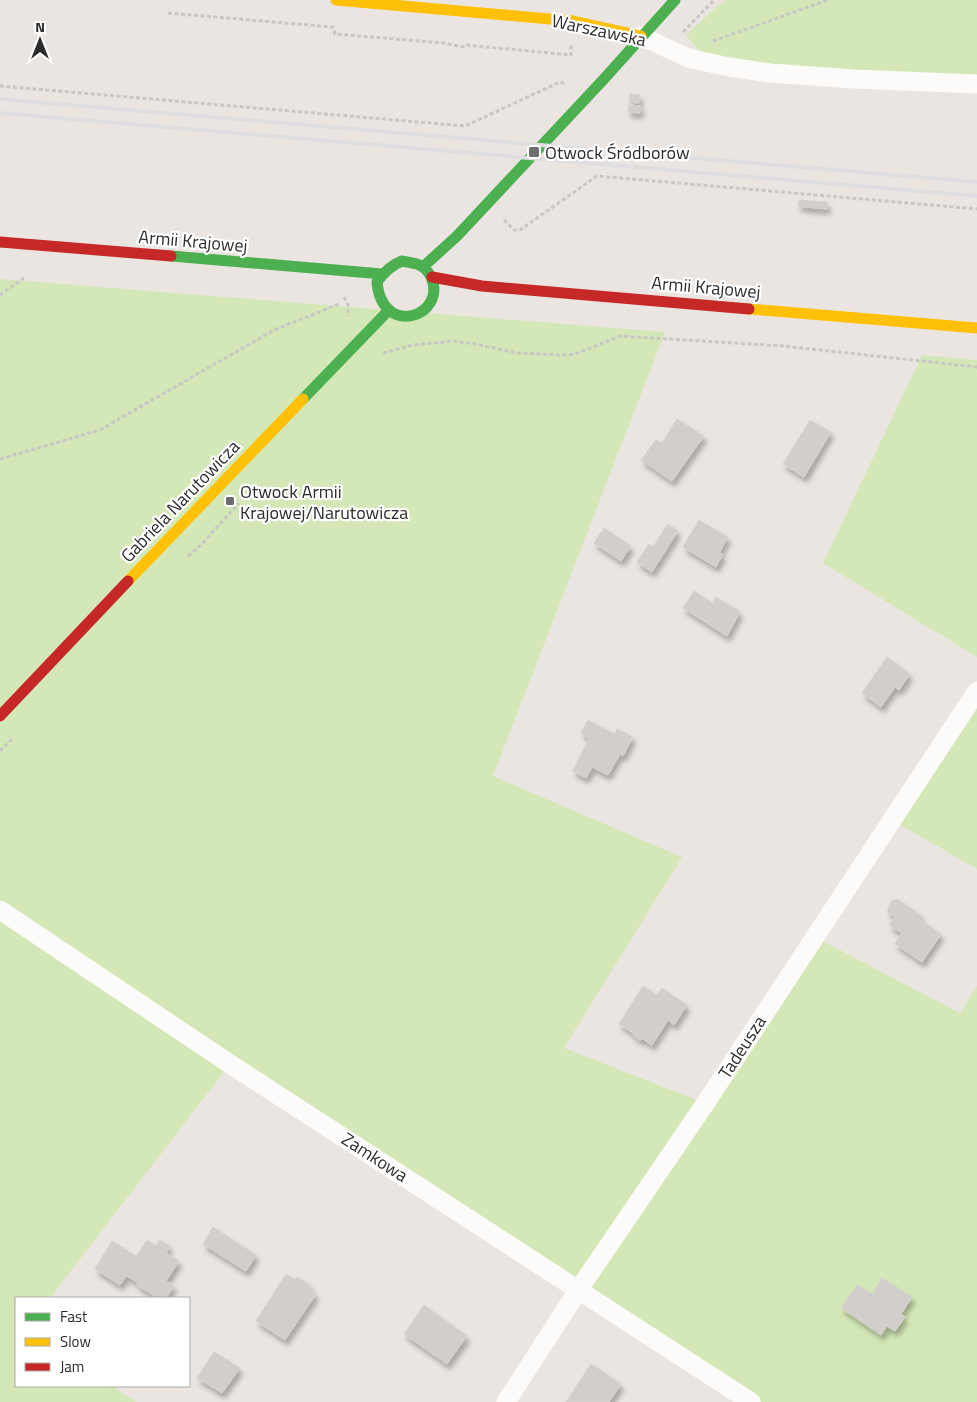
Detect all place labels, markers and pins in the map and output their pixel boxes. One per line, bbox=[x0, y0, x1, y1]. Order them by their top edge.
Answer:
place label: Otwock Śródborów bbox=[545, 139, 690, 166]
marker: Otwock Śródborów bbox=[527, 145, 541, 159]
place label: Otwock Armii Krajowej/Narutowicza bbox=[240, 478, 408, 526]
marker: Otwock Armii Krajowej/Narutowicza bbox=[224, 495, 236, 507]

